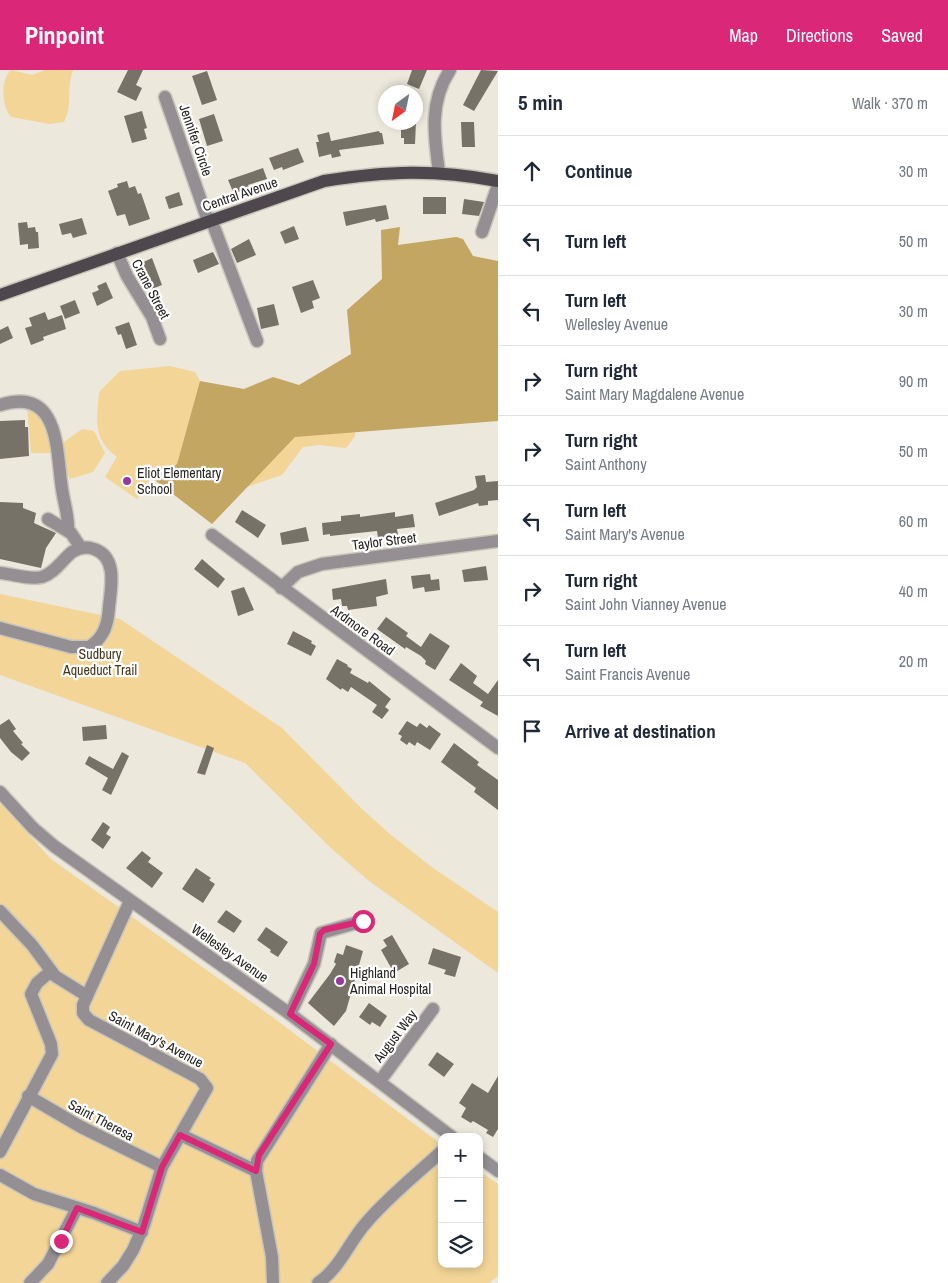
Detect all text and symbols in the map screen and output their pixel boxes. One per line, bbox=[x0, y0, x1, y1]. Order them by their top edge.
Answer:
text: Pinpoint bbox=[25, 19, 104, 51]
text: Map bbox=[729, 23, 758, 48]
text: Directions bbox=[786, 23, 853, 48]
text: Saved bbox=[881, 23, 923, 48]
north arrow bbox=[378, 85, 423, 130]
text: 5 min bbox=[518, 88, 563, 117]
text: Walk · 370 m bbox=[852, 92, 928, 114]
street label: Jennifer Circle bbox=[175, 102, 217, 178]
icon: ahead bbox=[518, 157, 546, 185]
text: Continue bbox=[565, 158, 633, 184]
text: 30 m bbox=[899, 160, 928, 182]
street label: Central Avenue bbox=[200, 173, 280, 215]
icon: left bbox=[518, 227, 546, 255]
text: Turn left bbox=[565, 228, 626, 254]
text: 50 m bbox=[899, 230, 928, 252]
street label: Crane Street bbox=[128, 256, 174, 322]
text: Turn left bbox=[565, 287, 626, 313]
icon: left bbox=[518, 297, 546, 325]
text: 30 m bbox=[899, 300, 928, 322]
text: Wellesley Avenue bbox=[565, 313, 668, 335]
text: Turn right bbox=[565, 357, 637, 383]
icon: right bbox=[518, 367, 546, 395]
text: 90 m bbox=[899, 370, 928, 392]
text: Saint Mary Magdalene Avenue bbox=[565, 383, 744, 405]
text: Turn right bbox=[565, 427, 637, 453]
icon: right bbox=[518, 437, 546, 465]
text: 50 m bbox=[899, 440, 928, 462]
text: Saint Anthony bbox=[565, 453, 647, 475]
place label: Eliot Elementary School bbox=[137, 464, 221, 498]
marker: Eliot Elementary School bbox=[121, 475, 133, 487]
text: Turn left bbox=[565, 497, 626, 523]
icon: left bbox=[518, 507, 546, 535]
text: 60 m bbox=[899, 510, 928, 532]
text: Saint Mary's Avenue bbox=[565, 523, 685, 545]
street label: Taylor Street bbox=[351, 528, 417, 554]
text: Turn right bbox=[565, 567, 637, 593]
icon: right bbox=[518, 577, 546, 605]
text: 40 m bbox=[899, 580, 928, 602]
text: Saint John Vianney Avenue bbox=[565, 593, 727, 615]
street label: Ardmore Road bbox=[327, 600, 398, 659]
text: Turn left bbox=[565, 637, 626, 663]
park label: Sudbury Aqueduct Trail bbox=[62, 645, 137, 679]
icon: left bbox=[518, 647, 546, 675]
text: 20 m bbox=[899, 650, 928, 672]
text: Saint Francis Avenue bbox=[565, 663, 690, 685]
icon: arrive bbox=[518, 717, 546, 745]
text: Arrive at destination bbox=[565, 718, 716, 744]
route start bbox=[352, 910, 375, 933]
street label: Wellesley Avenue bbox=[188, 920, 272, 986]
place label: Highland Animal Hospital bbox=[349, 964, 431, 998]
marker: Highland Animal Hospital bbox=[334, 975, 346, 987]
street label: Saint Mary's Avenue bbox=[106, 1006, 206, 1072]
street label: August Way bbox=[369, 1006, 421, 1067]
street label: Saint Theresa bbox=[65, 1095, 138, 1145]
map controls bbox=[438, 1133, 483, 1268]
button: + bbox=[438, 1133, 483, 1178]
button: − bbox=[438, 1178, 483, 1223]
button: layers bbox=[438, 1223, 483, 1268]
route end bbox=[50, 1230, 73, 1253]

